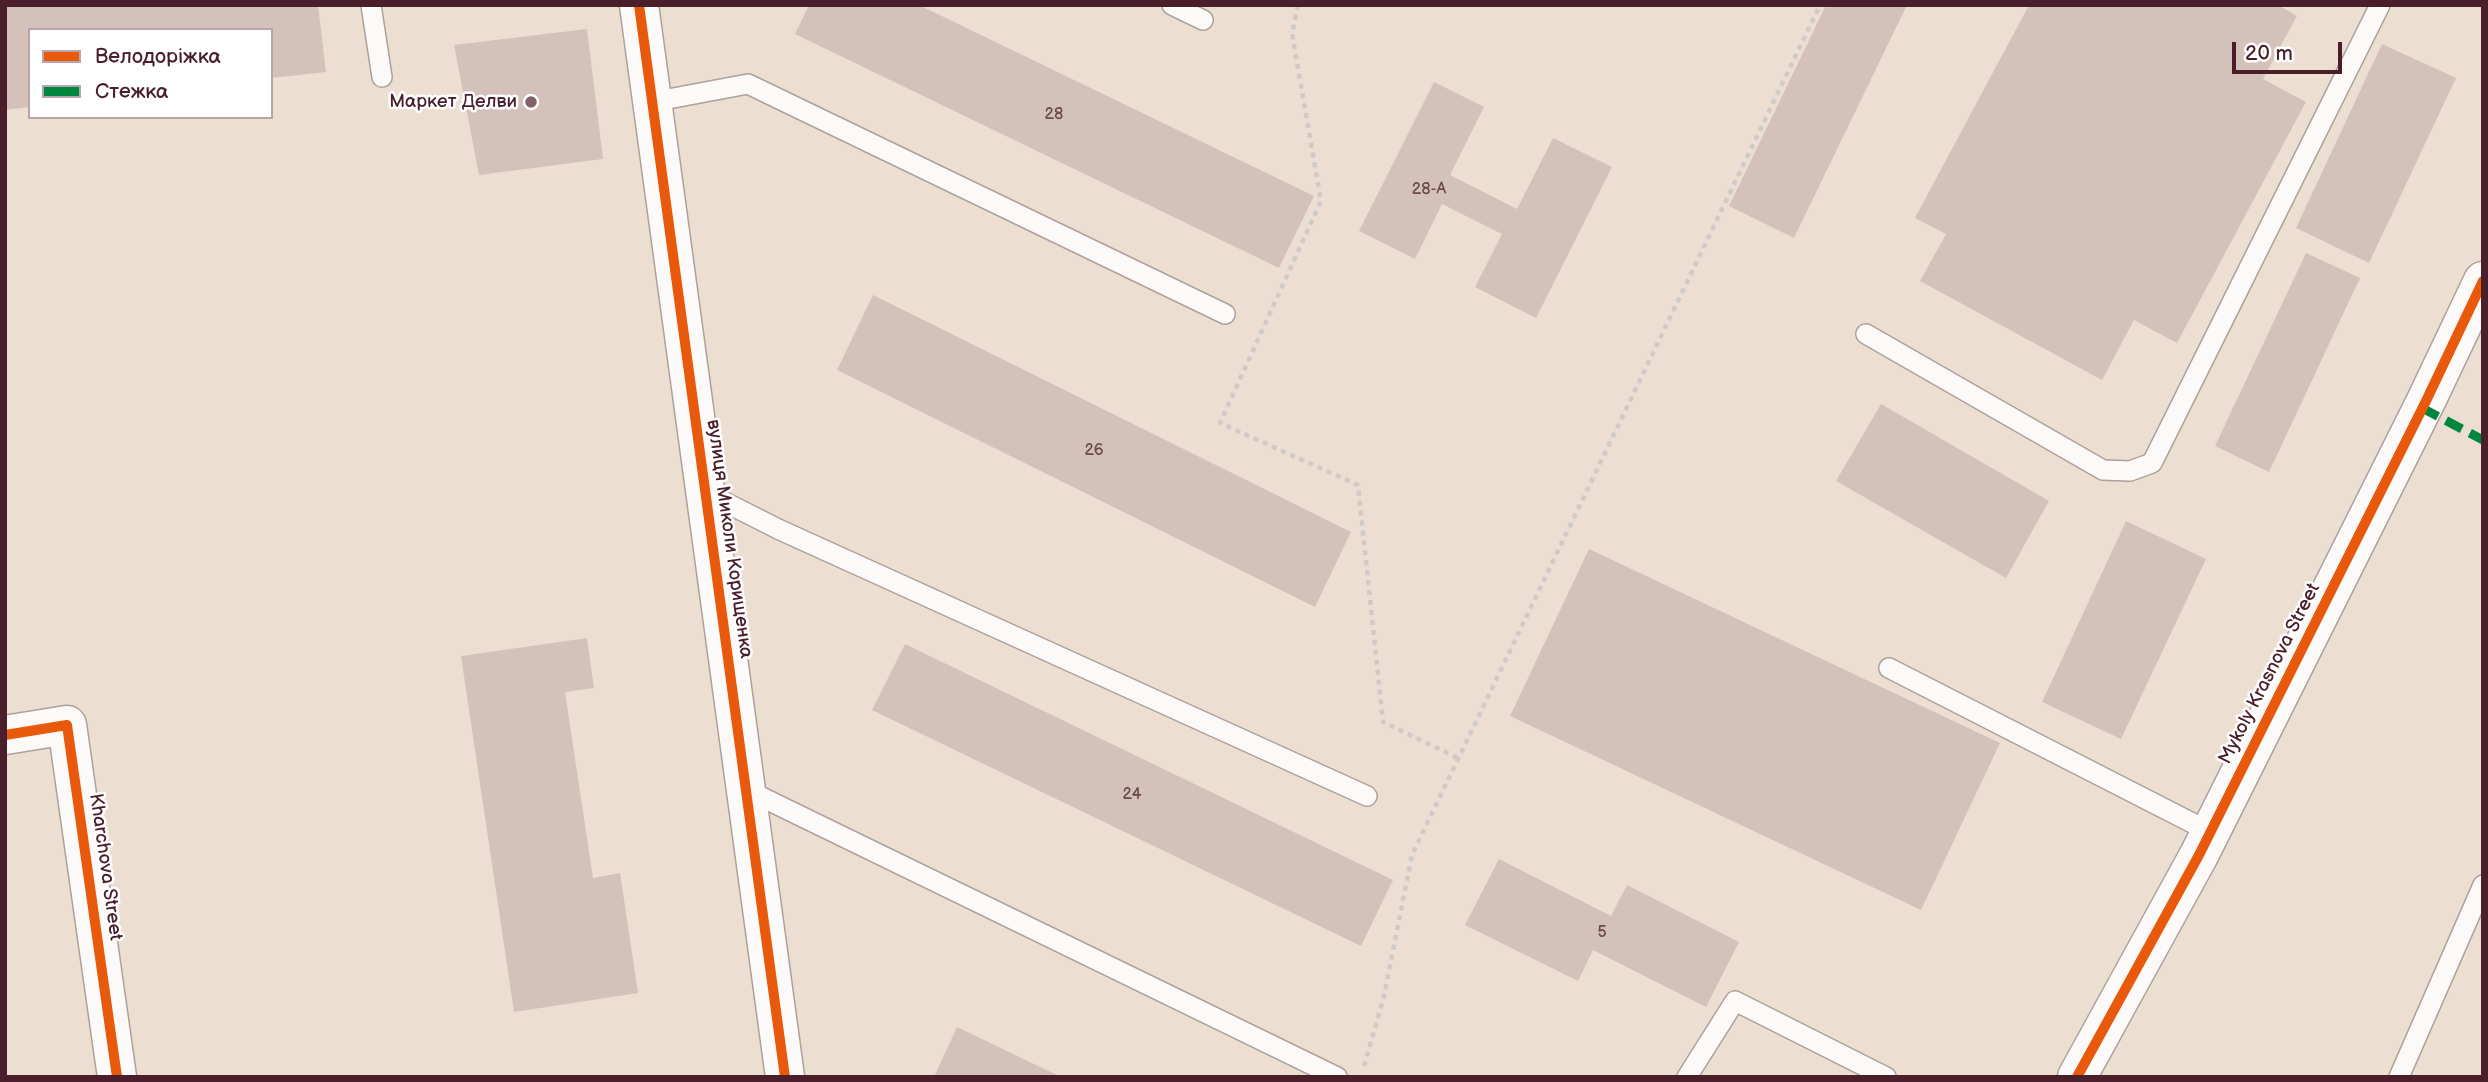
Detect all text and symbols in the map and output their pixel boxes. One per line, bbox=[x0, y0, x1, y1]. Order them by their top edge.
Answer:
legend bbox=[28, 28, 273, 119]
scale bar bbox=[2236, 28, 2346, 72]
text: 20 m bbox=[2245, 41, 2293, 66]
text: Велодоріжка bbox=[95, 44, 221, 69]
text: Стежка bbox=[95, 79, 169, 104]
place label: Маркет Делви bbox=[389, 91, 517, 113]
marker: Маркет Делви bbox=[523, 94, 539, 110]
house number: 28 bbox=[1045, 105, 1063, 125]
house number: 28-А bbox=[1412, 180, 1446, 200]
street label: вулиця Миколи Корищенка bbox=[701, 418, 757, 660]
house number: 26 bbox=[1084, 441, 1104, 461]
street label: Mykoly Krasnova Street bbox=[2214, 580, 2326, 768]
house number: 24 bbox=[1123, 785, 1141, 805]
street label: Kharchova Street bbox=[83, 792, 127, 942]
house number: 5 bbox=[1597, 923, 1607, 943]

